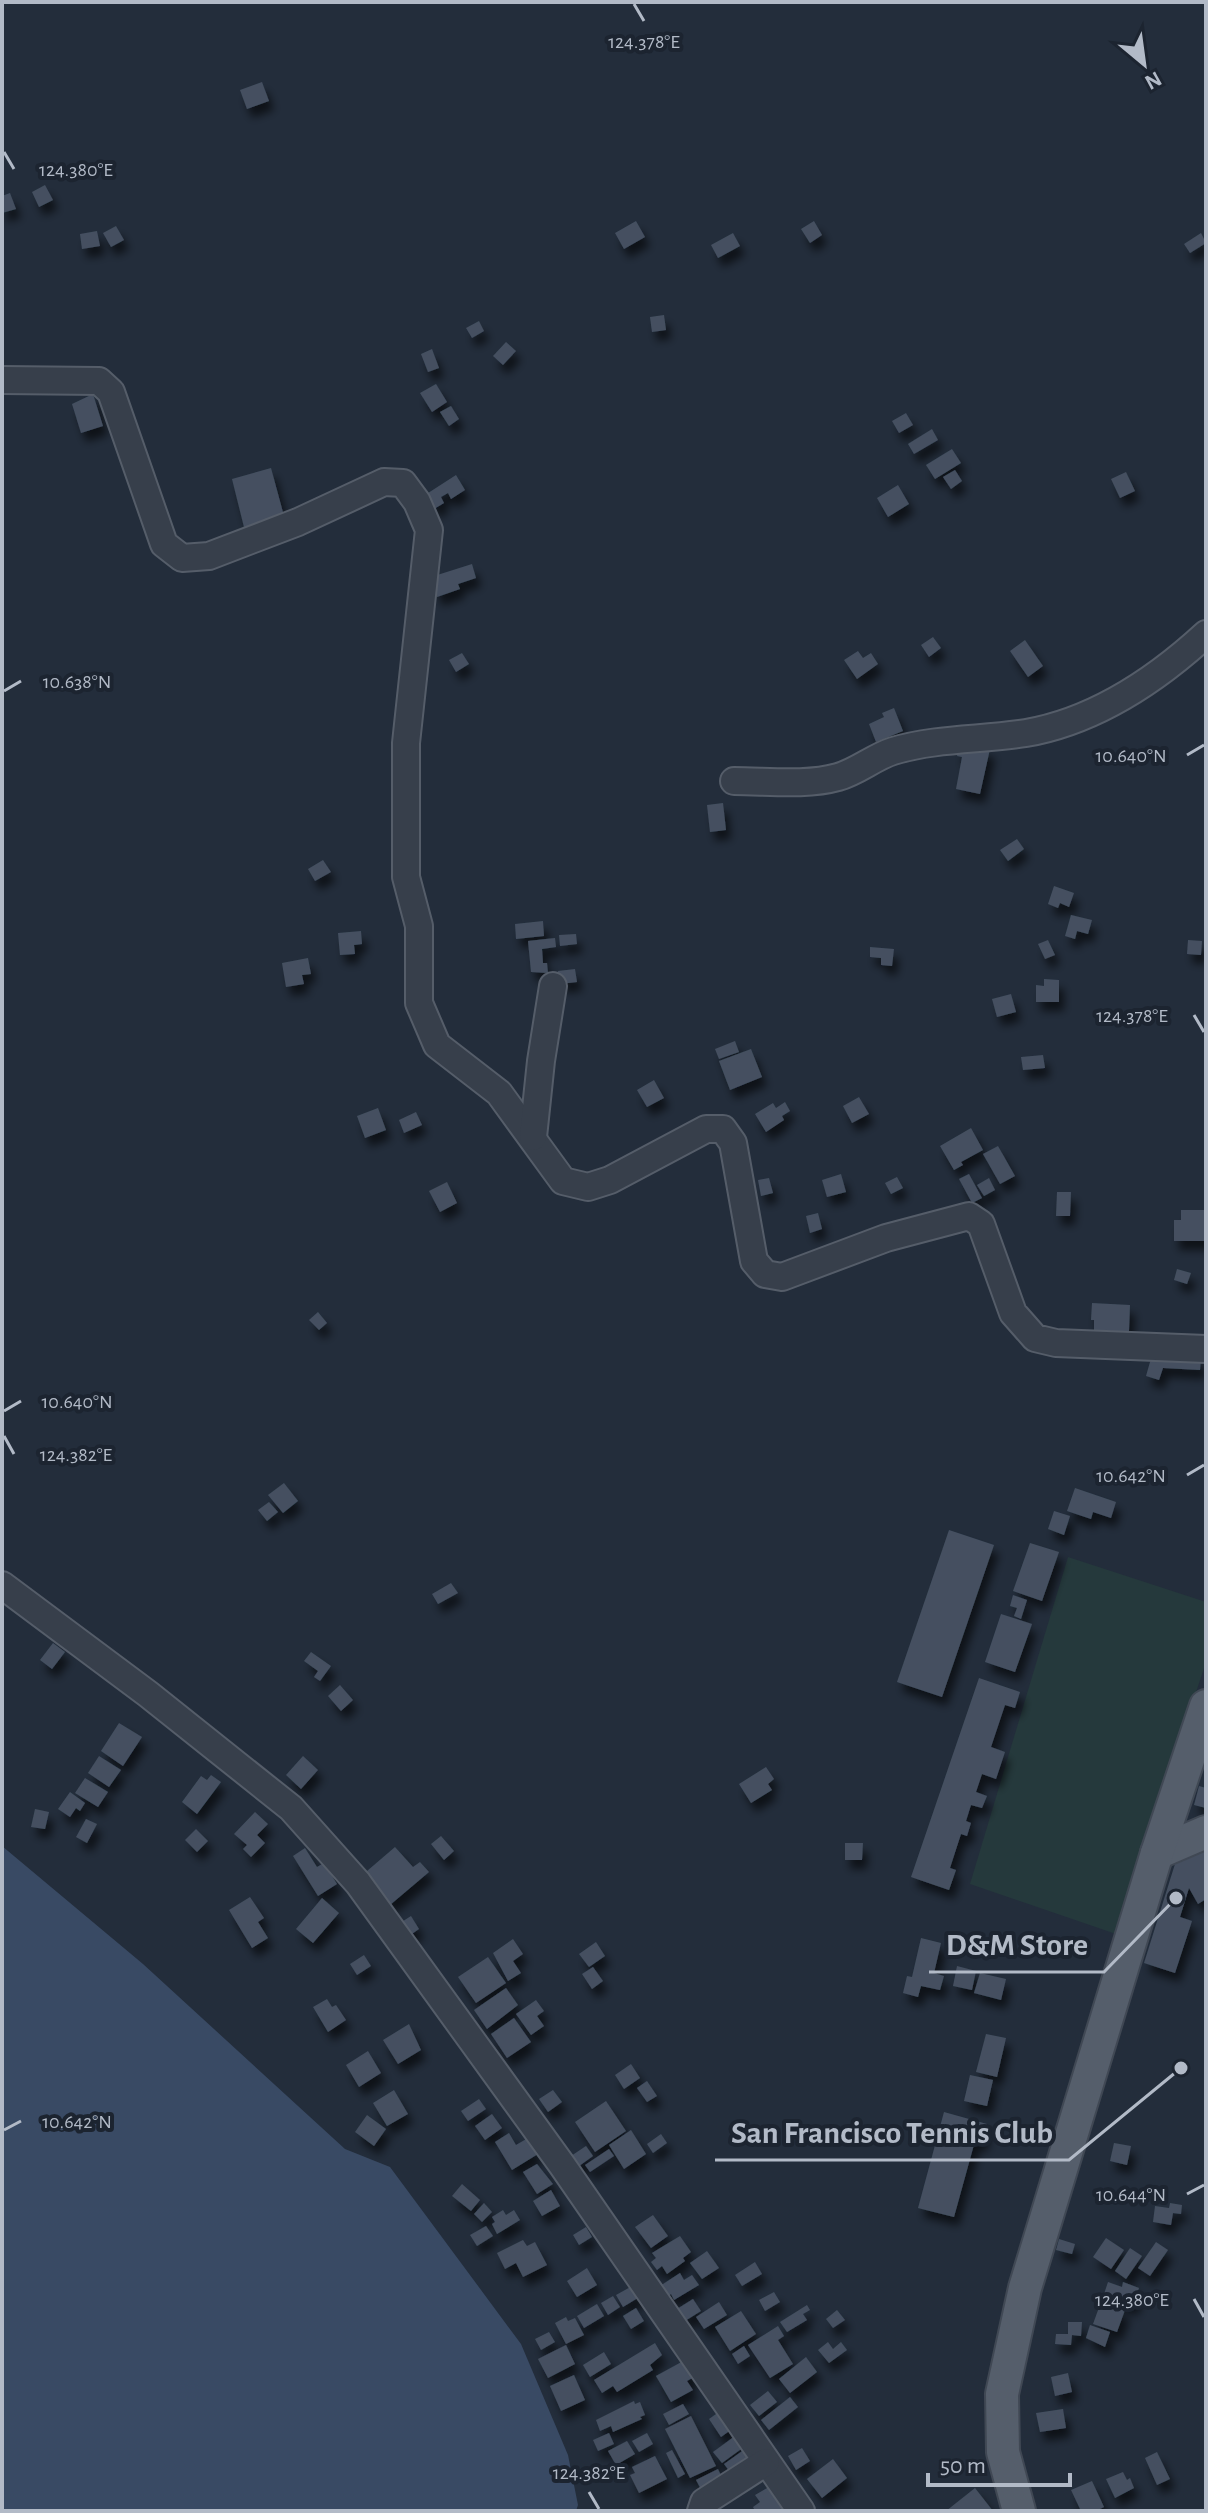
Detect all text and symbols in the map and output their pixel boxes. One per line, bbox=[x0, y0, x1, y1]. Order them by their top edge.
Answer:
north arrow bbox=[1104, 24, 1184, 104]
text: 124.378°E bbox=[608, 32, 680, 52]
text: N bbox=[1141, 67, 1165, 94]
text: 124.380°E bbox=[39, 160, 113, 180]
text: 10.638°N bbox=[43, 672, 111, 692]
text: 10.640°N bbox=[1095, 746, 1167, 766]
text: 124.378°E bbox=[1096, 1006, 1168, 1026]
text: 10.640°N bbox=[41, 1392, 113, 1412]
text: 124.382°E bbox=[40, 1445, 113, 1465]
text: 10.642°N bbox=[1096, 1466, 1166, 1486]
callout: D&M Store bbox=[929, 1916, 1104, 1972]
text: D&M Store bbox=[946, 1929, 1088, 1961]
callout: San Francisco Tennis Club bbox=[715, 2104, 1069, 2160]
text: 10.642°N bbox=[42, 2112, 112, 2132]
text: San Francisco Tennis Club bbox=[731, 2117, 1053, 2149]
text: 10.644°N bbox=[1096, 2185, 1166, 2205]
text: 124.380°E bbox=[1095, 2290, 1169, 2310]
scale bar bbox=[928, 2437, 1070, 2487]
text: 50 m bbox=[940, 2454, 986, 2478]
text: 124.382°E bbox=[553, 2463, 626, 2483]

